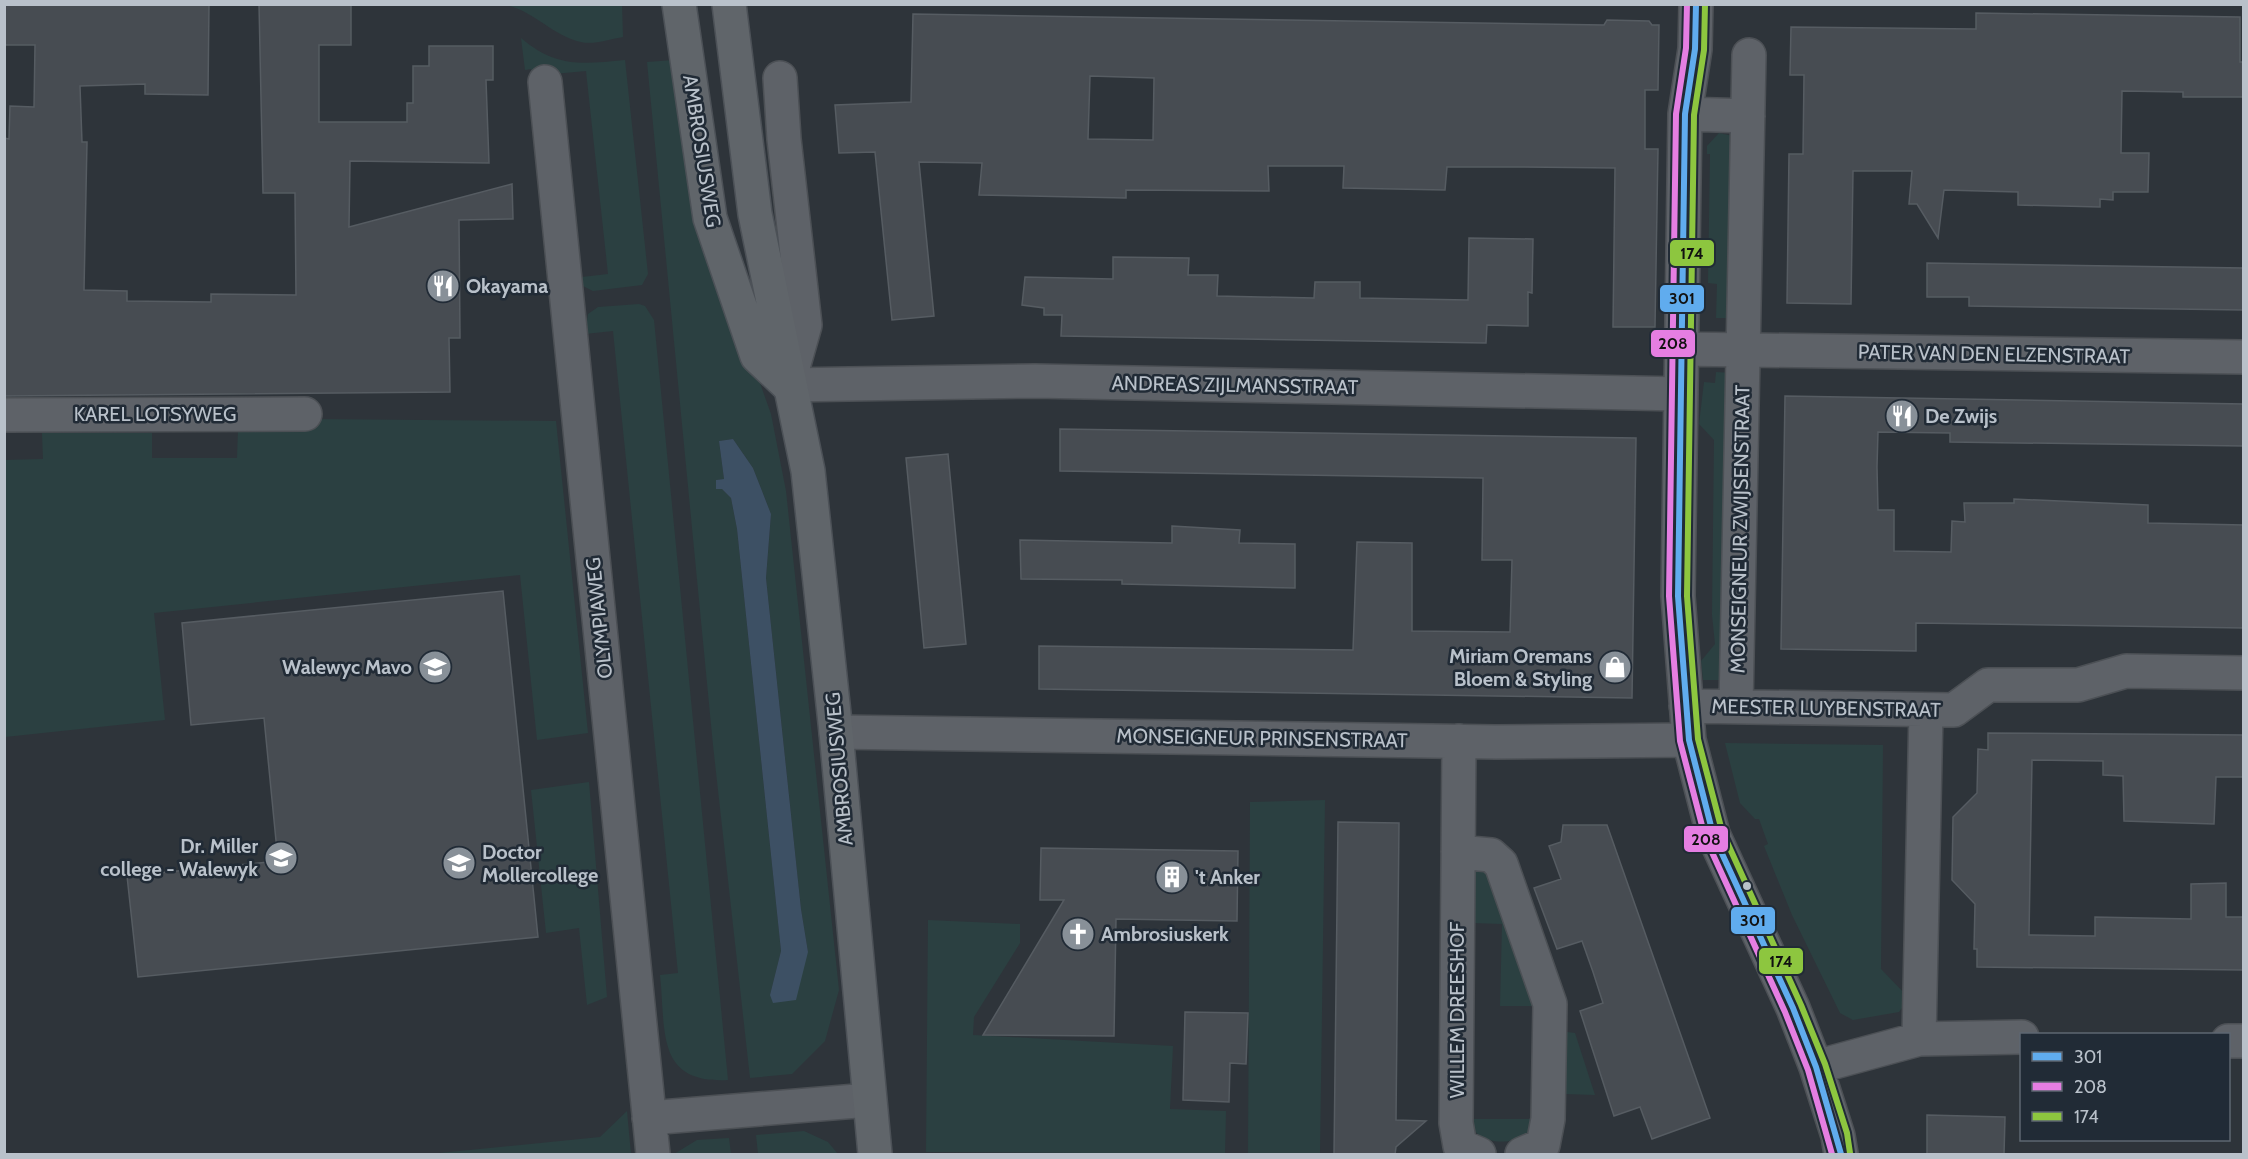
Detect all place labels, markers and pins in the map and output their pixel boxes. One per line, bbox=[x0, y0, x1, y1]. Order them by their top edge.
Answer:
restaurant icon: Okayama bbox=[425, 268, 461, 304]
place label: Okayama bbox=[466, 274, 548, 298]
restaurant icon: De Zwijs bbox=[1884, 398, 1920, 434]
place label: De Zwijs bbox=[1925, 404, 1997, 428]
place label: Miriam Oremans Bloem & Styling bbox=[1449, 644, 1592, 691]
school or university icon: Walewyc Mavo bbox=[417, 649, 453, 685]
shop icon: Miriam Oremans Bloem & Styling bbox=[1597, 649, 1633, 685]
place label: Walewyc Mavo bbox=[282, 655, 412, 679]
place label: Dr. Miller college - Walewyk bbox=[100, 834, 258, 881]
school or university icon: Dr. Miller college - Walewyk bbox=[263, 840, 299, 876]
place label: Doctor Mollercollege bbox=[482, 840, 598, 887]
school or university icon: Doctor Mollercollege bbox=[441, 845, 477, 881]
building icon: 't Anker bbox=[1154, 859, 1190, 895]
place label: 't Anker bbox=[1195, 865, 1260, 889]
unlabelled marker bbox=[1741, 880, 1753, 892]
church icon: Ambrosiuskerk bbox=[1060, 916, 1096, 952]
place label: Ambrosiuskerk bbox=[1101, 922, 1229, 946]

